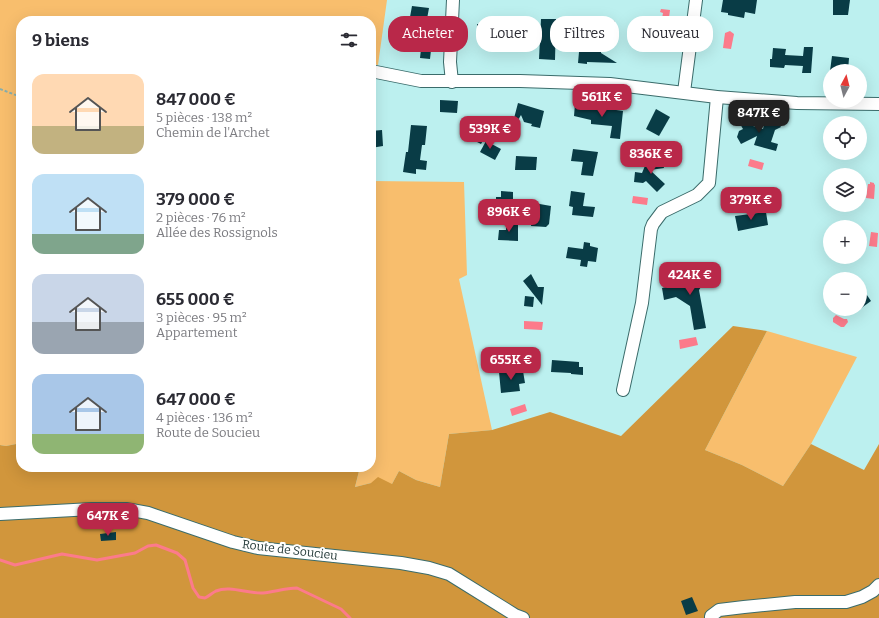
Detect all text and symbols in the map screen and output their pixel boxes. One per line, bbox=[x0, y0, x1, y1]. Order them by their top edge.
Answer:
chip: Acheter bbox=[388, 16, 468, 52]
chip: Louer bbox=[476, 16, 542, 52]
chip: Filtres bbox=[550, 16, 619, 52]
chip: Nouveau bbox=[627, 16, 713, 52]
icon: filters bbox=[338, 29, 360, 51]
text: 9 biens bbox=[32, 30, 89, 51]
north arrow bbox=[823, 64, 867, 108]
map controls bbox=[823, 64, 867, 316]
pin: 561K € bbox=[569, 84, 635, 118]
text: 847 000 € bbox=[156, 89, 236, 110]
text: 561K € bbox=[582, 89, 622, 104]
icon: home bbox=[64, 90, 112, 138]
pin: 847K € bbox=[726, 100, 792, 134]
text: 847K € bbox=[737, 105, 781, 120]
text: 5 pièces · 138 m² bbox=[156, 110, 252, 125]
pin: 539K € bbox=[457, 116, 523, 150]
button: locate bbox=[823, 116, 867, 160]
text: 539K € bbox=[469, 121, 511, 136]
text: Chemin de l'Archet bbox=[156, 125, 270, 140]
pin: 836K € bbox=[618, 141, 684, 175]
text: 836K € bbox=[629, 146, 673, 161]
button: layers bbox=[823, 168, 867, 212]
pin: 379K € bbox=[718, 187, 784, 221]
text: 379 000 € bbox=[156, 189, 235, 210]
icon: home bbox=[64, 190, 112, 238]
text: 379K € bbox=[730, 192, 772, 207]
pin: 896K € bbox=[476, 199, 542, 233]
text: 896K € bbox=[487, 204, 531, 219]
text: 2 pièces · 76 m² bbox=[156, 210, 246, 225]
button: + bbox=[823, 220, 867, 264]
text: Allée des Rossignols bbox=[156, 225, 278, 240]
pin: 424K € bbox=[657, 262, 723, 296]
text: 424K € bbox=[668, 267, 712, 282]
button: − bbox=[823, 272, 867, 316]
text: 655 000 € bbox=[156, 289, 235, 310]
icon: home bbox=[64, 290, 112, 338]
text: 3 pièces · 95 m² bbox=[156, 310, 247, 325]
text: Appartement bbox=[156, 325, 237, 340]
pin: 655K € bbox=[478, 347, 544, 381]
text: 655K € bbox=[490, 352, 532, 367]
text: 647 000 € bbox=[156, 389, 236, 410]
icon: home bbox=[64, 390, 112, 438]
text: 4 pièces · 136 m² bbox=[156, 410, 253, 425]
text: Route de Soucieu bbox=[156, 425, 260, 440]
pin: 647K € bbox=[75, 503, 141, 537]
text: 647K € bbox=[86, 508, 130, 523]
street label: Route de Soucieu bbox=[241, 537, 339, 563]

